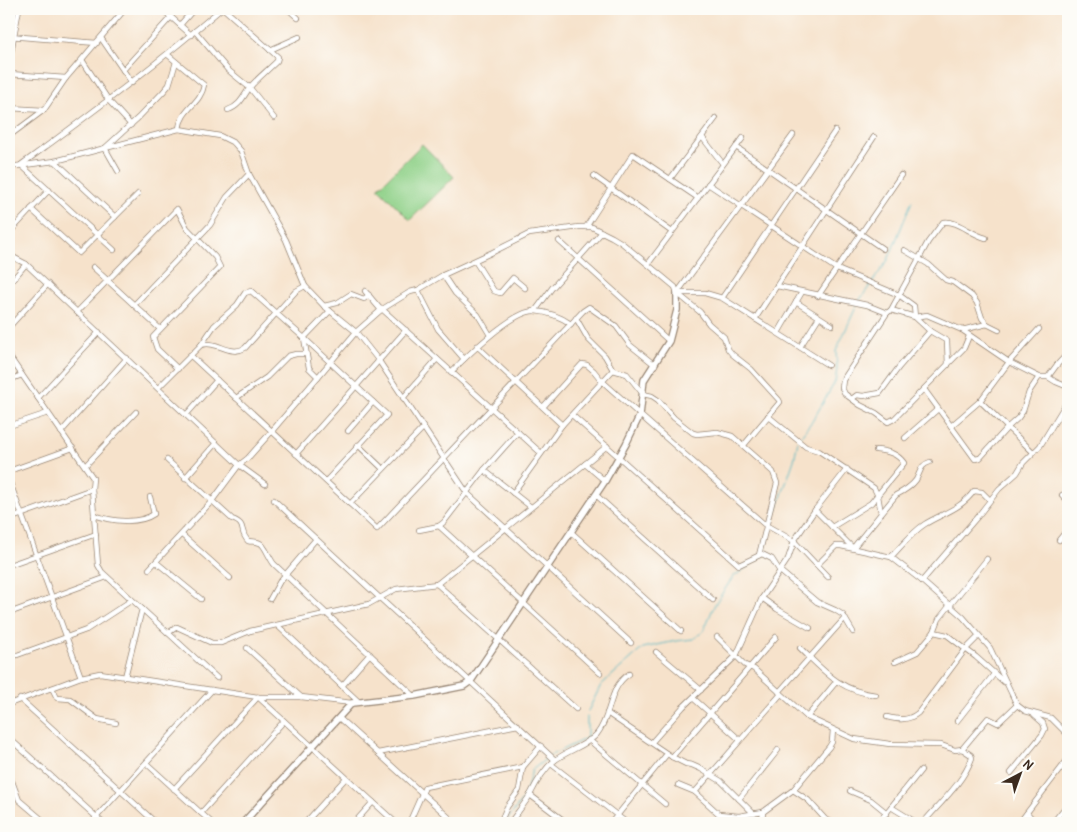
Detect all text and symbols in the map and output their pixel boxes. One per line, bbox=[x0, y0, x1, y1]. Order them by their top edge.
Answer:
north arrow bbox=[994, 750, 1044, 800]
text: N bbox=[1020, 754, 1038, 774]

